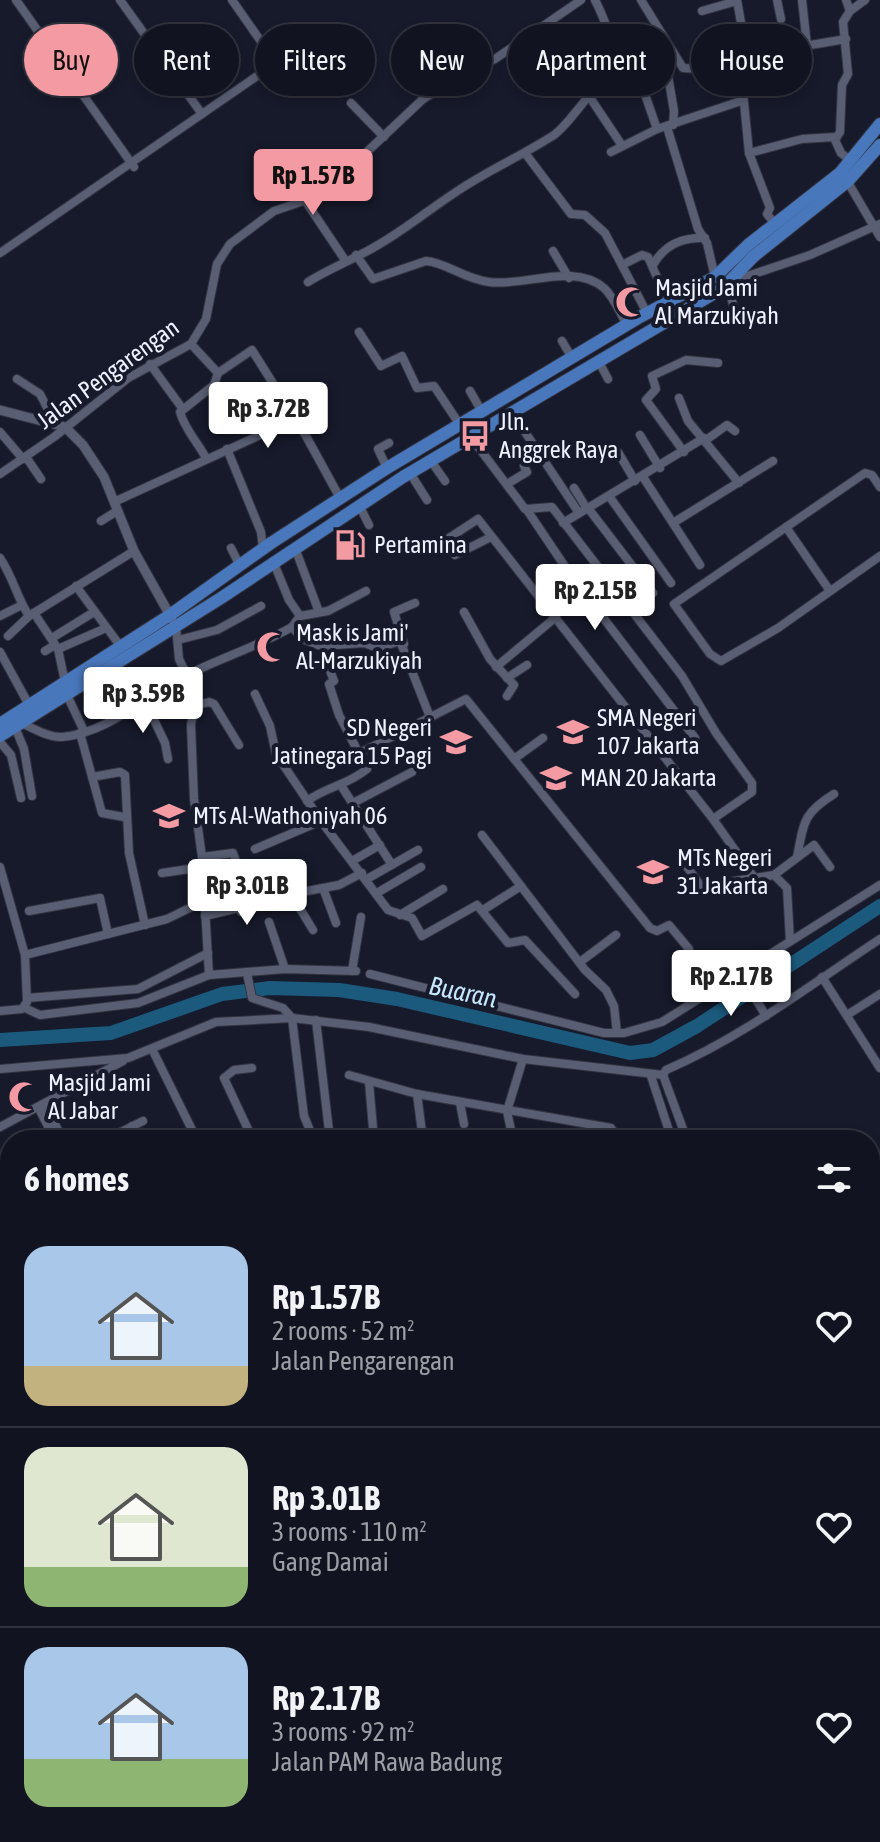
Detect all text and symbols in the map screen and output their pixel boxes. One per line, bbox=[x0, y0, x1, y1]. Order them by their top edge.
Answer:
chip: Buy bbox=[24, 24, 118, 96]
chip: Rent bbox=[134, 24, 239, 96]
chip: Filters bbox=[255, 24, 375, 96]
chip: New bbox=[391, 24, 492, 96]
chip: Apartment bbox=[508, 24, 675, 96]
chip: House bbox=[691, 24, 812, 96]
pin: Rp 1.57B bbox=[230, 149, 396, 217]
text: Rp 1.57B bbox=[272, 160, 354, 190]
place label: Masjid Jami Al Marzukiyah bbox=[655, 274, 779, 329]
mosque icon: Masjid Jami Al Marzukiyah bbox=[614, 285, 648, 319]
street label: Jalan Pengarengan bbox=[32, 313, 184, 434]
pin: Rp 3.72B bbox=[185, 382, 351, 450]
text: Rp 3.72B bbox=[227, 393, 309, 423]
place label: Jln. Anggrek Raya bbox=[499, 408, 618, 463]
bus stop icon: Jln. Anggrek Raya bbox=[458, 419, 492, 453]
fuel station icon: Pertamina bbox=[333, 528, 367, 562]
place label: Pertamina bbox=[374, 531, 467, 558]
pin: Rp 2.15B bbox=[512, 564, 678, 632]
text: Rp 2.15B bbox=[554, 575, 636, 605]
place label: Mask is Jami' Al-Marzukiyah bbox=[296, 619, 422, 674]
mosque icon: Mask is Jami' Al-Marzukiyah bbox=[255, 630, 289, 664]
pin: Rp 3.59B bbox=[60, 667, 226, 735]
text: Rp 3.59B bbox=[102, 678, 184, 708]
place label: SMA Negeri 107 Jakarta bbox=[597, 704, 700, 759]
place label: SD Negeri Jatinegara 15 Pagi bbox=[272, 714, 432, 769]
school or university icon: SMA Negeri 107 Jakarta bbox=[556, 715, 590, 749]
school or university icon: SD Negeri Jatinegara 15 Pagi bbox=[439, 725, 473, 759]
school or university icon: MAN 20 Jakarta bbox=[539, 761, 573, 795]
place label: MAN 20 Jakarta bbox=[580, 764, 717, 791]
school or university icon: MTs Al-Wathoniyah 06 bbox=[152, 799, 186, 833]
place label: MTs Al-Wathoniyah 06 bbox=[193, 802, 387, 829]
place label: MTs Negeri 31 Jakarta bbox=[677, 844, 772, 899]
school or university icon: MTs Negeri 31 Jakarta bbox=[636, 855, 670, 889]
pin: Rp 3.01B bbox=[164, 859, 330, 927]
text: Rp 3.01B bbox=[206, 870, 288, 900]
pin: Rp 2.17B bbox=[648, 950, 814, 1018]
text: Rp 2.17B bbox=[690, 961, 772, 991]
water label: Buaran bbox=[426, 970, 500, 1014]
place label: Masjid Jami Al Jabar bbox=[48, 1069, 151, 1124]
mosque icon: Masjid Jami Al Jabar bbox=[7, 1080, 41, 1114]
icon: filters bbox=[812, 1156, 856, 1200]
text: 6 homes bbox=[24, 1159, 129, 1198]
text: Rp 1.57B bbox=[272, 1277, 380, 1316]
icon: home bbox=[88, 1278, 184, 1374]
icon: heart bbox=[812, 1304, 856, 1348]
text: 2 rooms · 52 m² bbox=[272, 1316, 414, 1346]
text: Jalan Pengarengan bbox=[272, 1346, 455, 1376]
text: Rp 3.01B bbox=[272, 1478, 380, 1517]
icon: home bbox=[88, 1479, 184, 1575]
icon: heart bbox=[812, 1505, 856, 1549]
text: 3 rooms · 110 m² bbox=[272, 1517, 427, 1547]
text: Gang Damai bbox=[272, 1547, 389, 1577]
text: Rp 2.17B bbox=[272, 1678, 380, 1717]
icon: home bbox=[88, 1679, 184, 1775]
icon: heart bbox=[812, 1705, 856, 1749]
text: 3 rooms · 92 m² bbox=[272, 1717, 414, 1747]
text: Jalan PAM Rawa Badung bbox=[272, 1747, 502, 1777]

